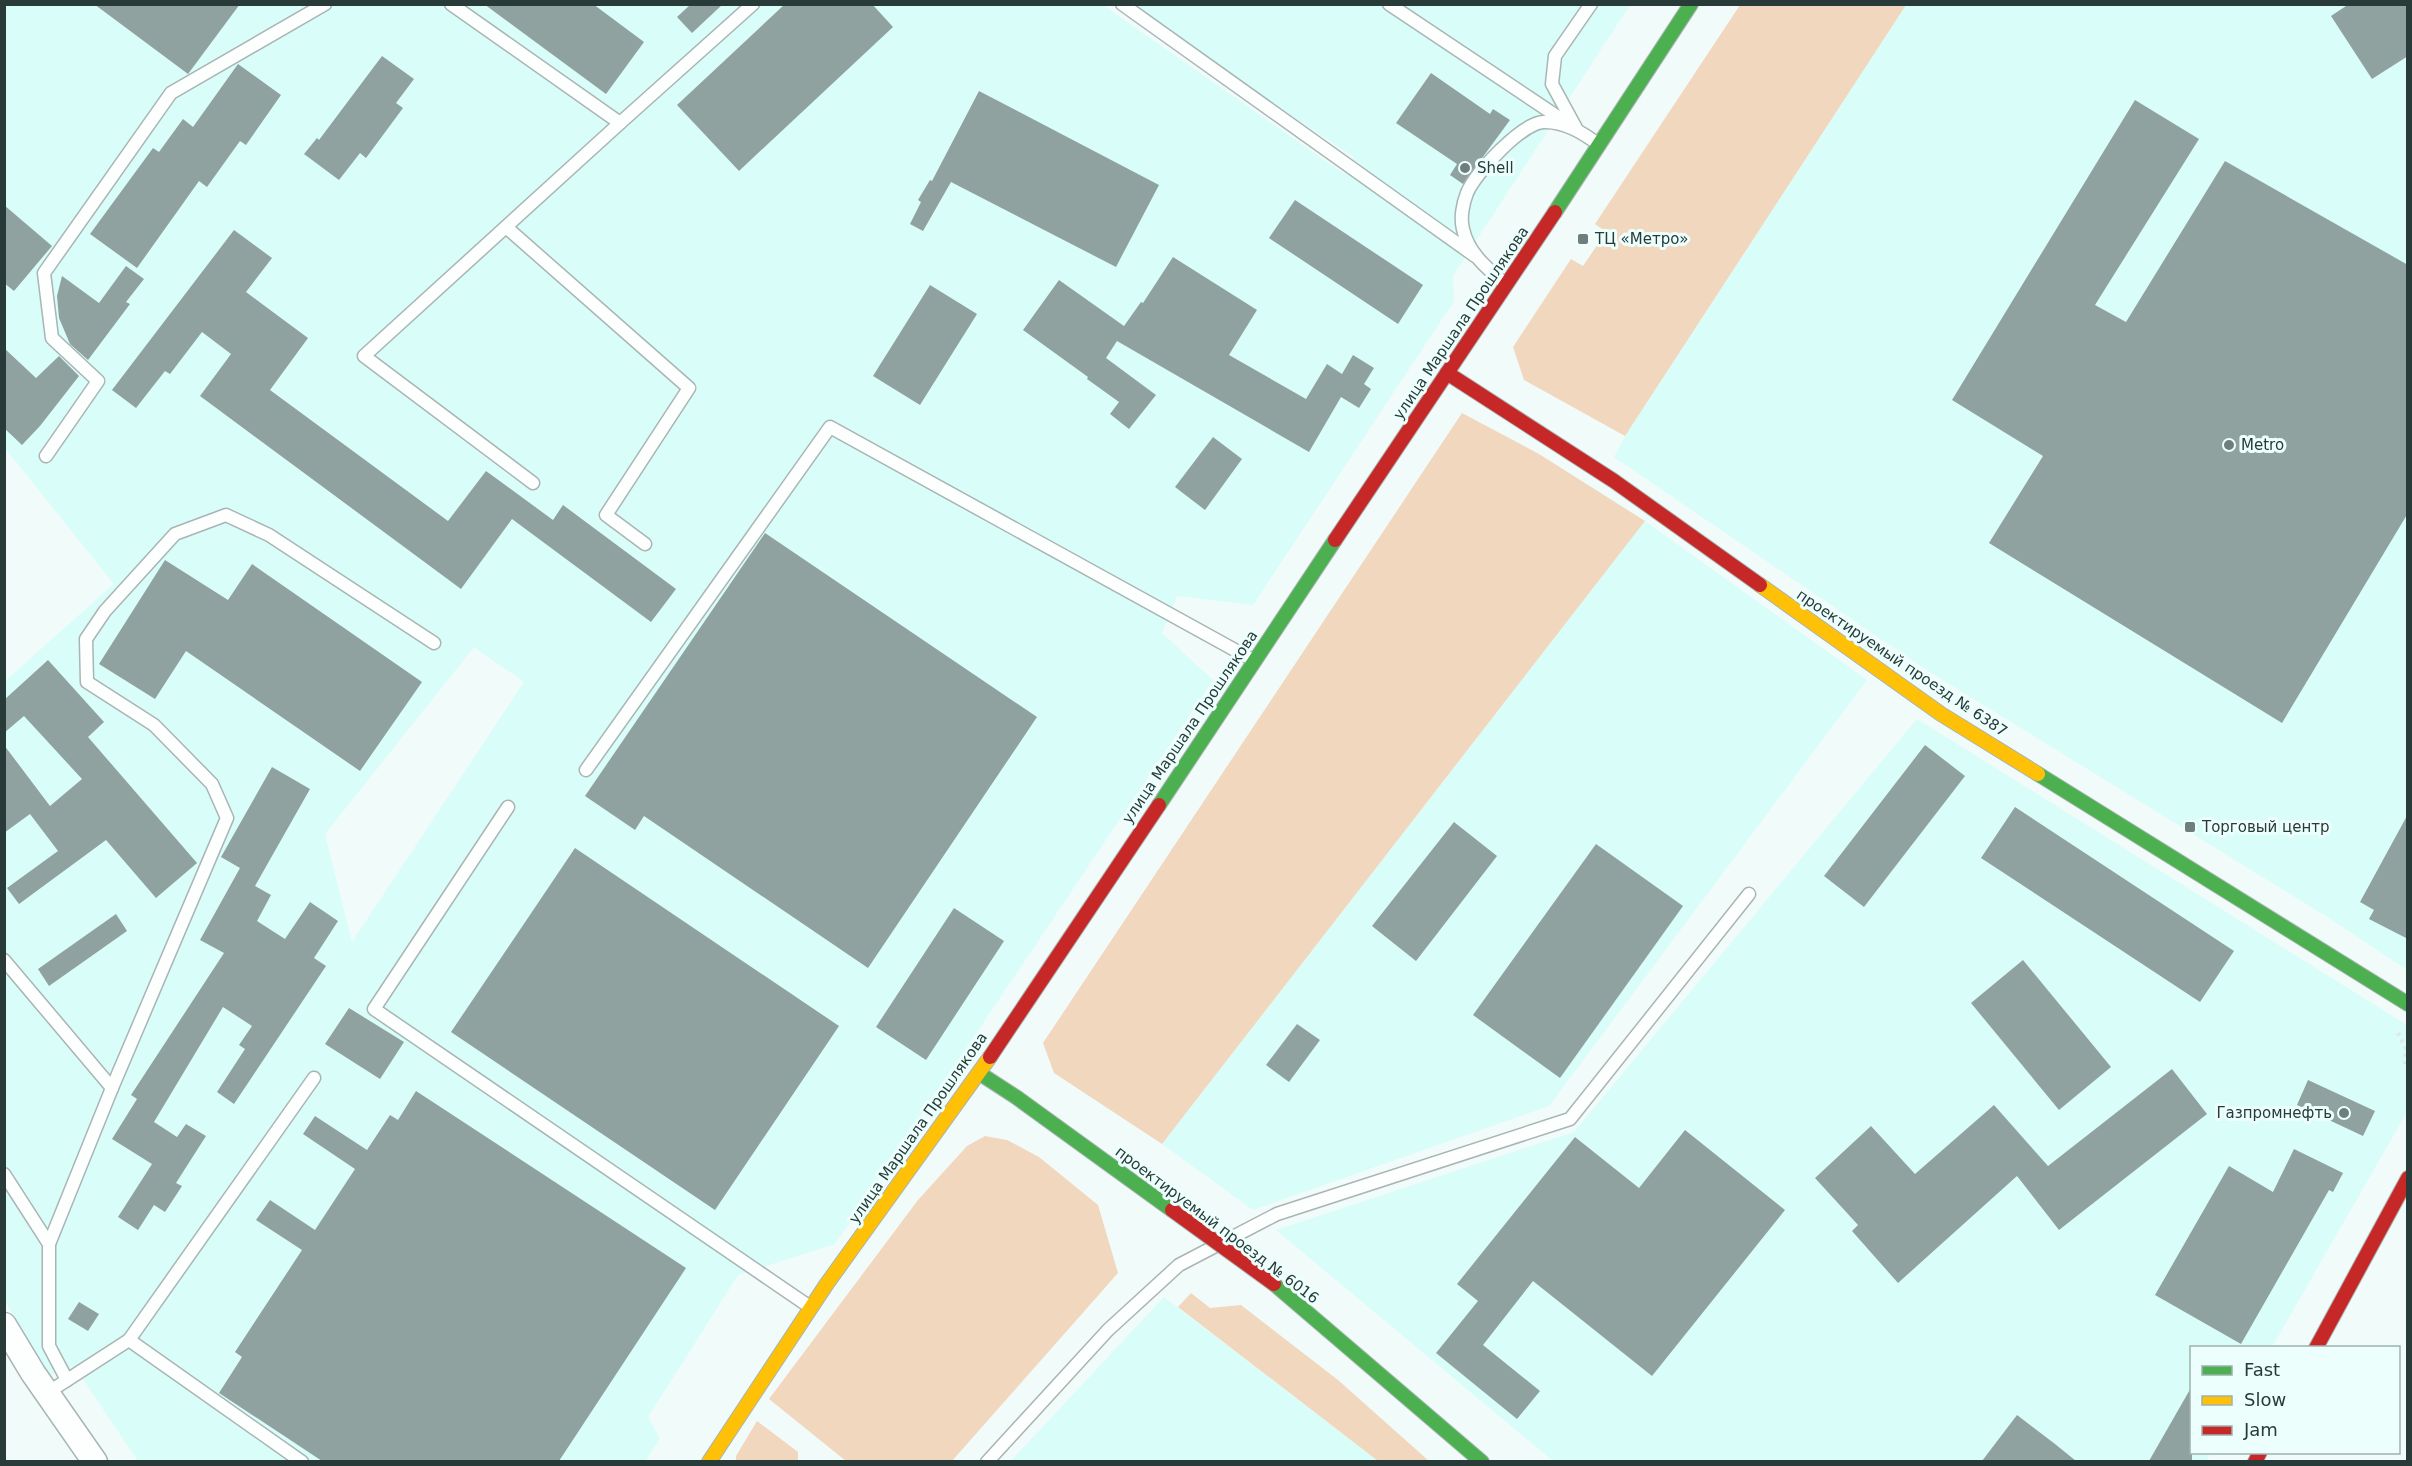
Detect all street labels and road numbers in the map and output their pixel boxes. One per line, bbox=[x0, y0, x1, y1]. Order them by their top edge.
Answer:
street label: улица Маршала Прошлякова bbox=[1389, 223, 1533, 423]
street label: проектируемый проезд № 6387 bbox=[1793, 586, 2011, 740]
street label: улица Маршала Прошлякова bbox=[1118, 627, 1262, 827]
street label: улица Маршала Прошлякова bbox=[845, 1029, 991, 1227]
street label: проектируемый проезд № 6016 bbox=[1112, 1143, 1322, 1307]

